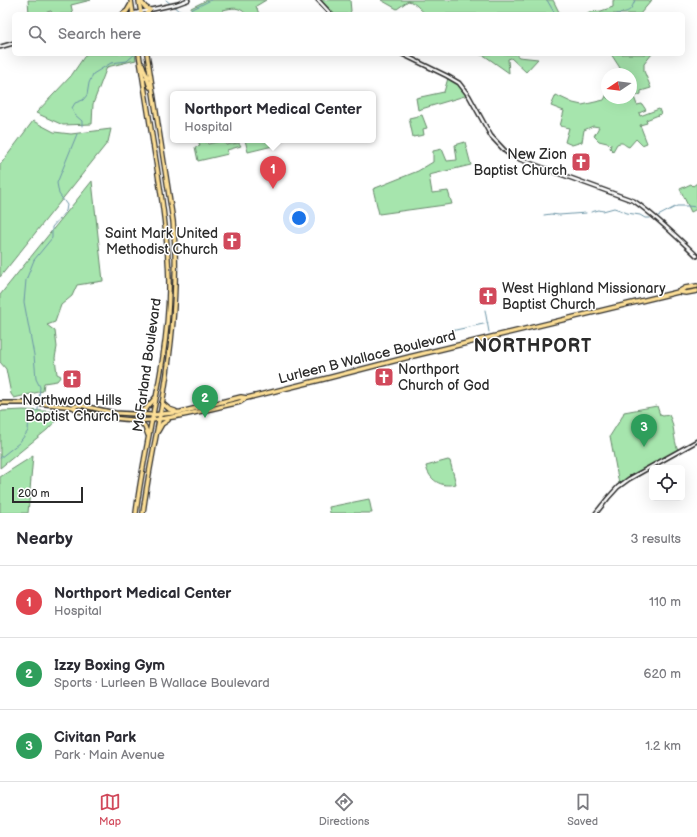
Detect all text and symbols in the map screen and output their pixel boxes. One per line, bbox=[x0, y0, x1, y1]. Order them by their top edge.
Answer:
search box bbox=[12, 12, 685, 56]
icon: search bbox=[26, 23, 48, 45]
text: Search here bbox=[58, 25, 141, 44]
north arrow bbox=[601, 68, 637, 104]
popup bbox=[170, 91, 376, 143]
text: Northport Medical Center bbox=[184, 100, 362, 119]
text: Hospital bbox=[184, 119, 232, 135]
place label: New Zion Baptist Church bbox=[474, 146, 567, 179]
church icon: New Zion Baptist Church bbox=[570, 151, 592, 173]
pin: 1 bbox=[260, 156, 286, 189]
your location bbox=[289, 208, 309, 228]
place label: Saint Mark United Methodist Church bbox=[105, 225, 218, 258]
church icon: Saint Mark United Methodist Church bbox=[221, 230, 243, 252]
place label: West Highland Missionary Baptist Church bbox=[502, 280, 666, 313]
church icon: West Highland Missionary Baptist Church bbox=[477, 285, 499, 307]
street label: McFarland Boulevard bbox=[129, 297, 165, 433]
street label: Lurleen B Wallace Boulevard bbox=[277, 327, 457, 387]
district label: NORTHPORT bbox=[474, 336, 592, 357]
place label: Northport Church of God bbox=[398, 361, 490, 394]
church icon: Northport Church of God bbox=[373, 366, 395, 388]
church icon: Northwood Hills Baptist Church bbox=[61, 368, 83, 390]
pin: 2 bbox=[192, 385, 218, 418]
place label: Northwood Hills Baptist Church bbox=[22, 392, 122, 425]
pin: 3 bbox=[631, 414, 657, 447]
map controls bbox=[649, 465, 685, 501]
button: locate bbox=[649, 465, 685, 501]
scale bar bbox=[12, 485, 83, 504]
text: 200 m bbox=[18, 487, 50, 500]
text: Nearby bbox=[16, 529, 73, 549]
text: 3 results bbox=[630, 531, 681, 547]
text: Northport Medical Center bbox=[54, 584, 231, 603]
text: 1 bbox=[26, 594, 32, 610]
text: 110 m bbox=[649, 594, 681, 610]
text: Hospital bbox=[54, 603, 102, 619]
text: Izzy Boxing Gym bbox=[54, 656, 165, 675]
text: 2 bbox=[25, 666, 33, 682]
text: 620 m bbox=[643, 666, 681, 682]
text: Sports · Lurleen B Wallace Boulevard bbox=[54, 675, 270, 691]
text: Civitan Park bbox=[54, 728, 136, 747]
text: 3 bbox=[25, 738, 33, 754]
text: 1.2 km bbox=[645, 738, 681, 754]
text: Park · Main Avenue bbox=[54, 747, 165, 763]
tab: Map bbox=[99, 791, 121, 828]
tab: Directions bbox=[319, 791, 369, 828]
tab: Saved bbox=[567, 791, 598, 828]

